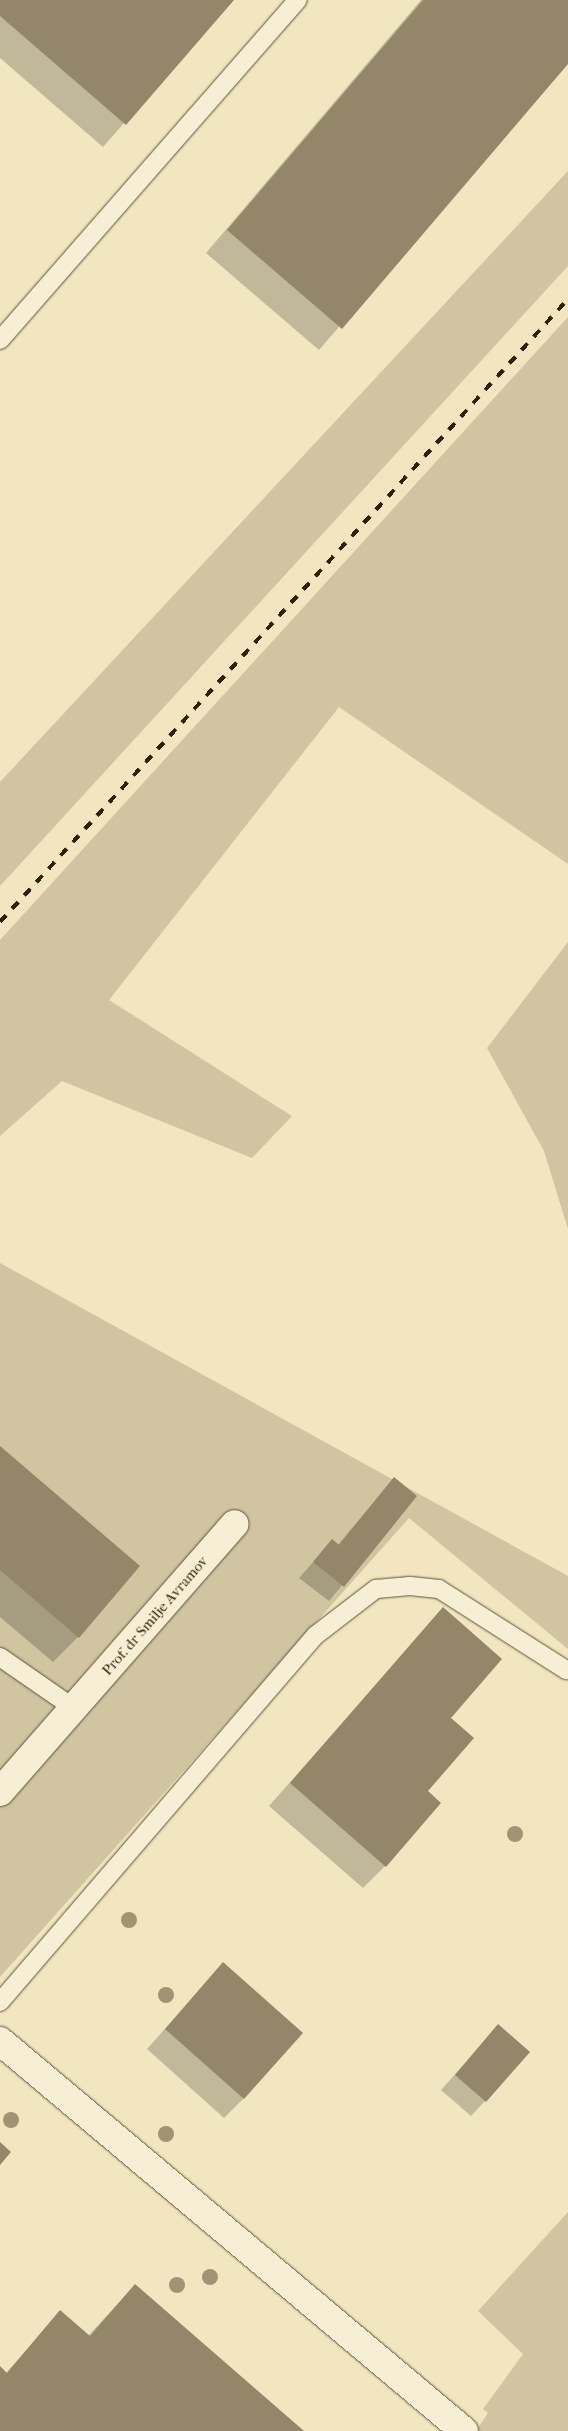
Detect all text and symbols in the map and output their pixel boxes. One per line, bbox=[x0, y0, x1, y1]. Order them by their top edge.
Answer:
street label: Prof. dr Smilje Avramov bbox=[98, 1553, 212, 1679]

